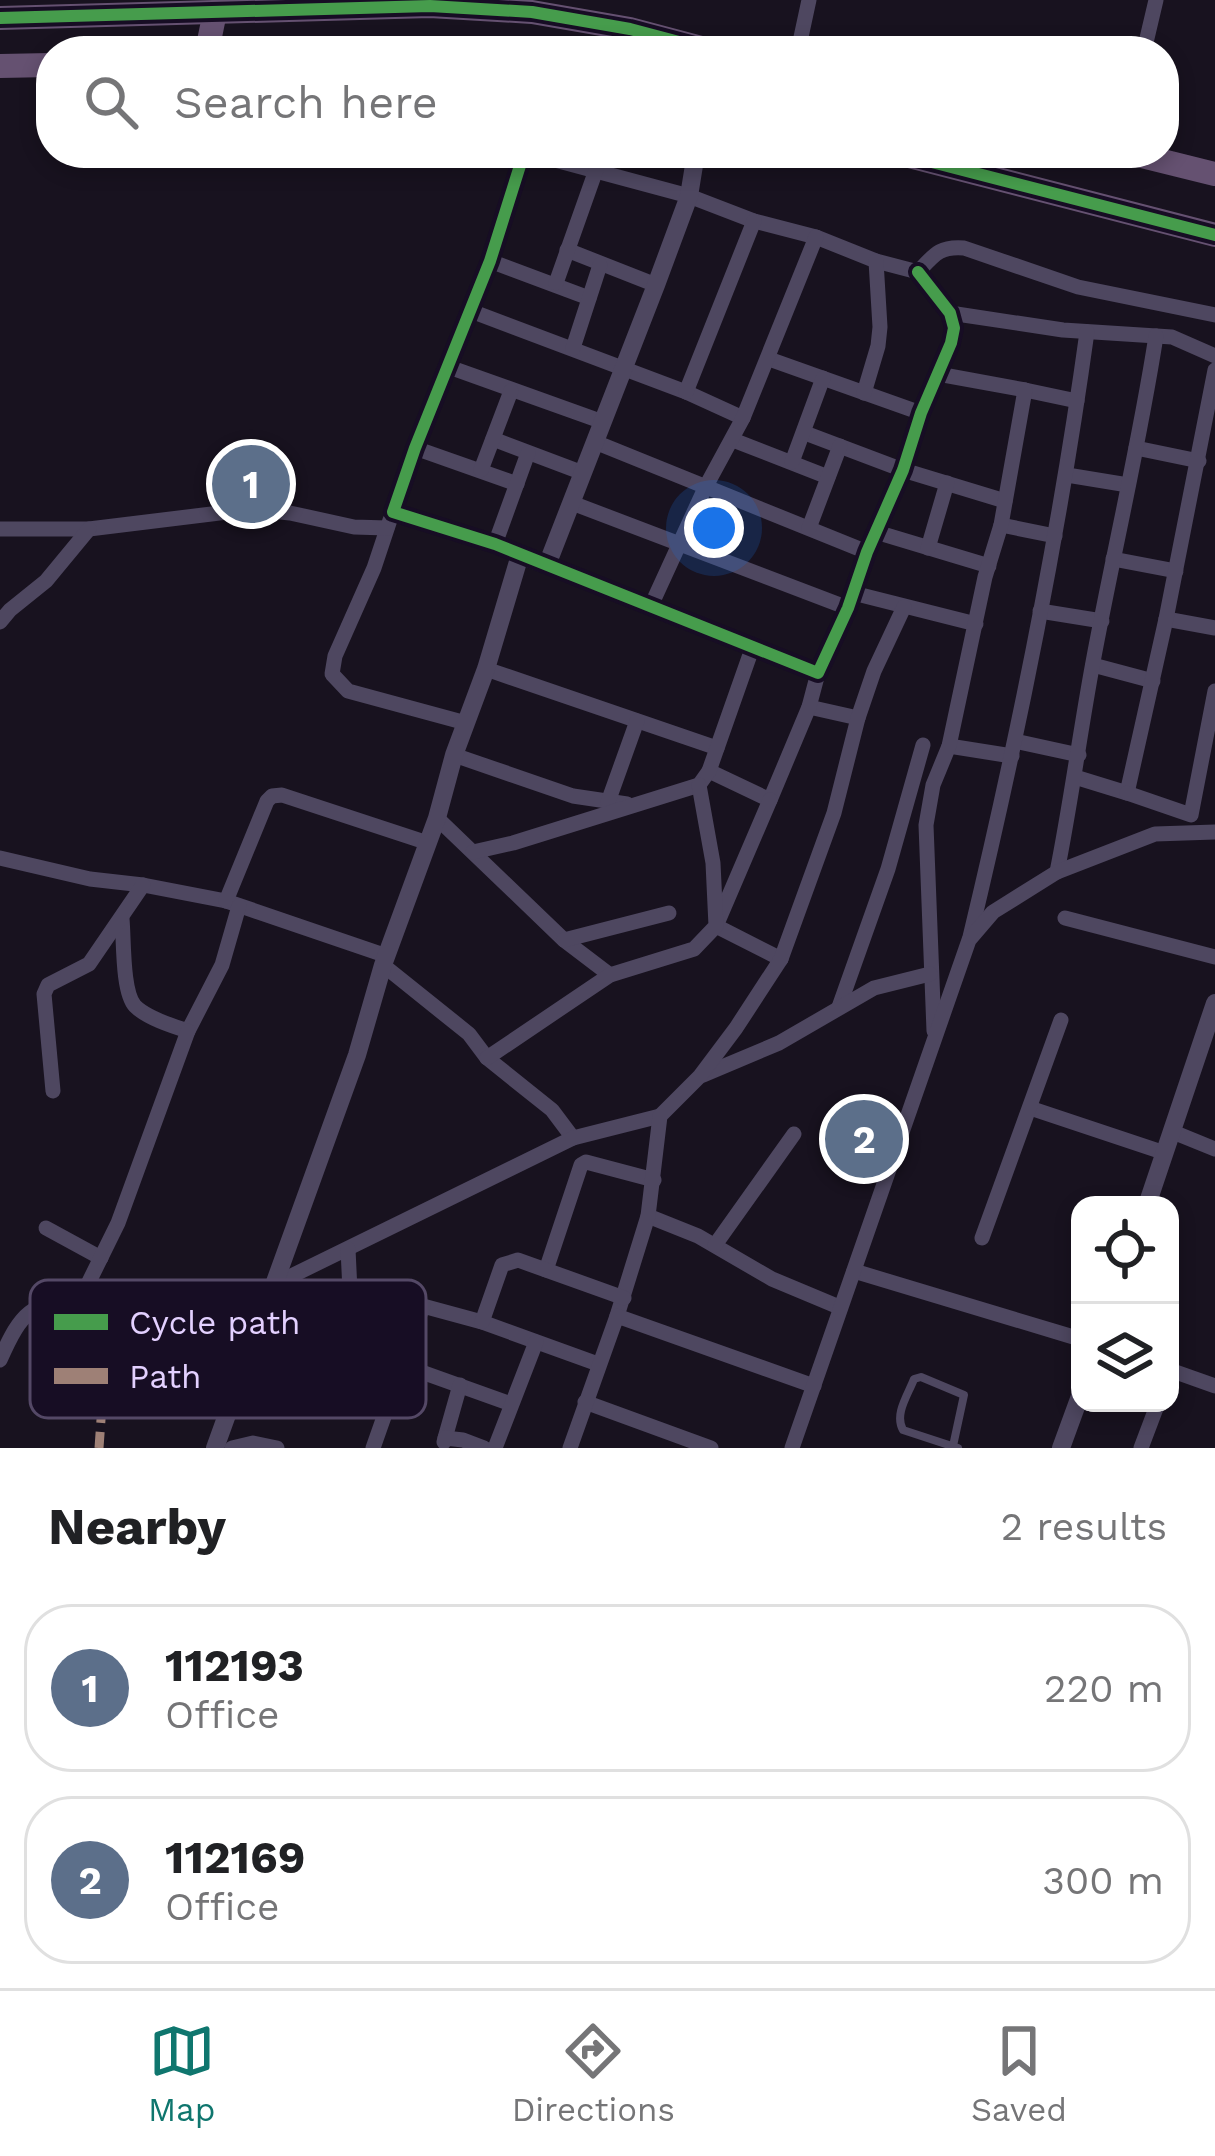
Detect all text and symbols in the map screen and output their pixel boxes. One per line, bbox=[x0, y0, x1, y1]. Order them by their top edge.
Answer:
search box bbox=[36, 36, 1179, 168]
icon: search bbox=[78, 69, 144, 135]
text: Search here bbox=[174, 76, 438, 129]
pin: 1 bbox=[212, 439, 290, 529]
your location bbox=[684, 498, 744, 558]
pin: 2 bbox=[825, 1094, 903, 1184]
map controls bbox=[1071, 1196, 1179, 1412]
button: locate bbox=[1071, 1196, 1179, 1304]
legend bbox=[30, 1280, 426, 1418]
text: Cycle path bbox=[129, 1303, 301, 1342]
button: layers bbox=[1071, 1304, 1179, 1412]
text: Path bbox=[129, 1357, 201, 1396]
text: Nearby bbox=[48, 1497, 226, 1556]
text: 2 results bbox=[1001, 1504, 1167, 1549]
text: 112193 bbox=[165, 1639, 304, 1692]
text: 1 bbox=[82, 1666, 98, 1711]
text: 220 m bbox=[1044, 1666, 1164, 1711]
text: Office bbox=[165, 1692, 280, 1737]
text: 112169 bbox=[165, 1831, 305, 1884]
text: 2 bbox=[78, 1858, 102, 1903]
text: 300 m bbox=[1042, 1858, 1164, 1903]
text: Office bbox=[165, 1884, 280, 1929]
tab: Map bbox=[148, 2018, 215, 2129]
tab: Directions bbox=[512, 2018, 675, 2129]
tab: Saved bbox=[971, 2018, 1067, 2129]

